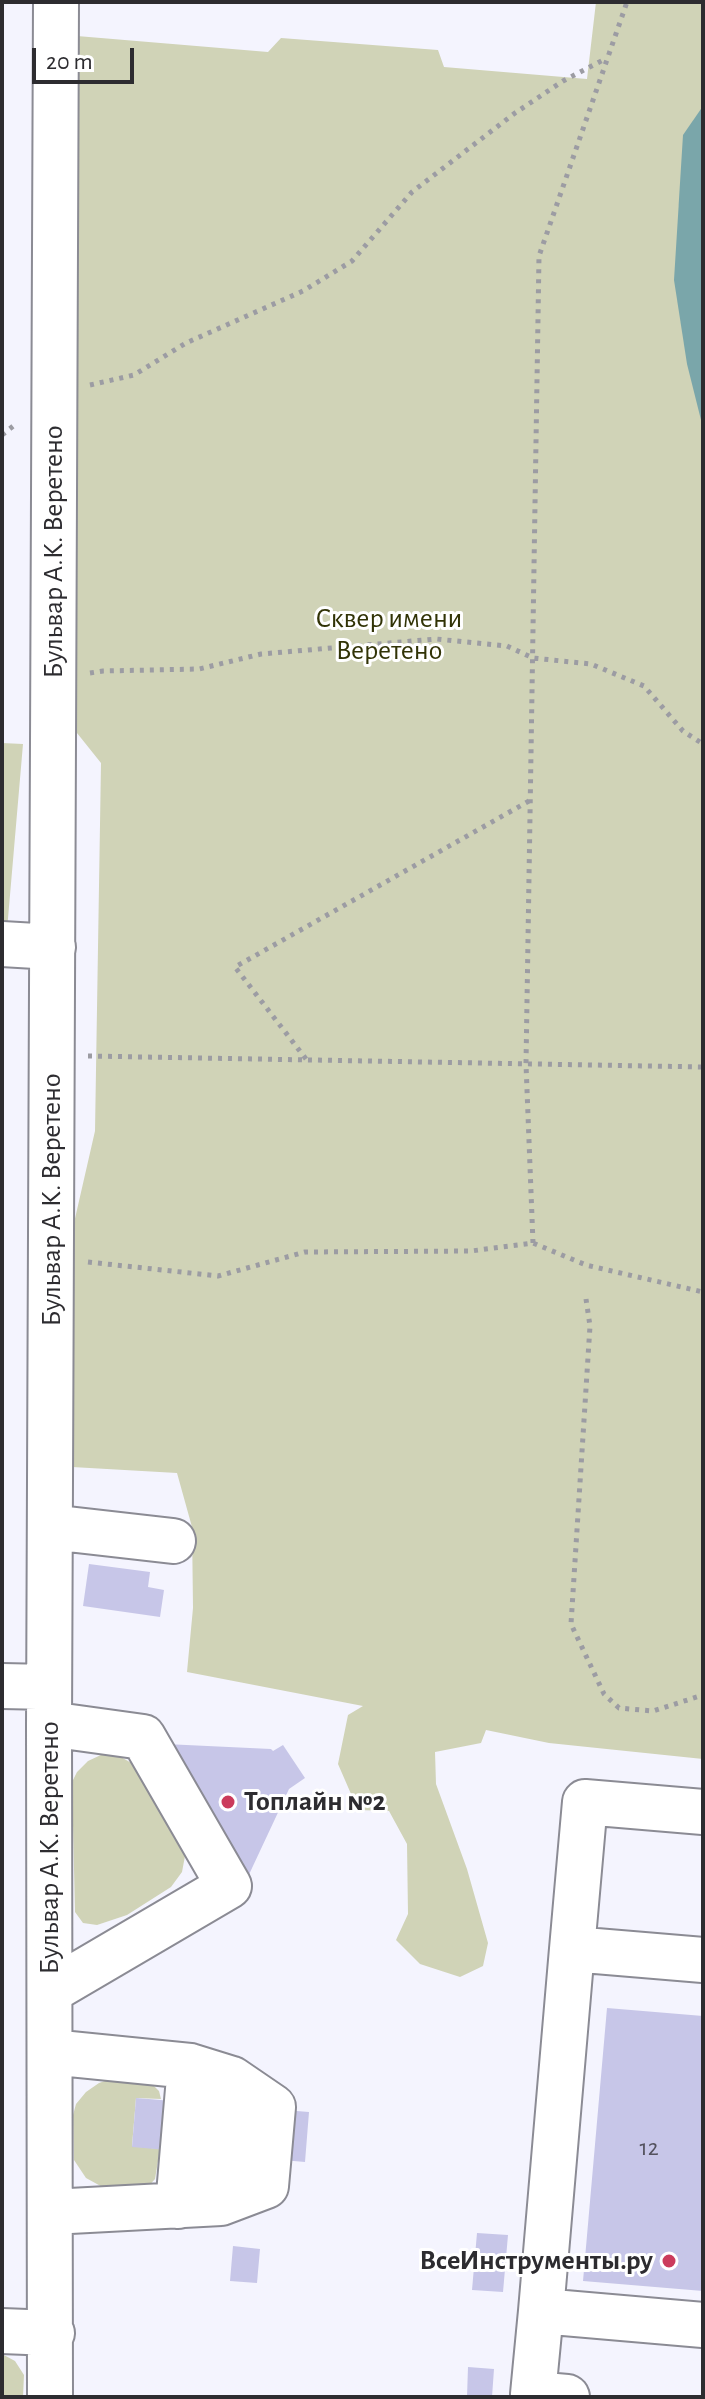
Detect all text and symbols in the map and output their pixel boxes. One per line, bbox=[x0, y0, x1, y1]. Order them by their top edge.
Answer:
scale bar bbox=[36, 32, 138, 82]
text: 20 m bbox=[46, 50, 93, 74]
street label: Бульвар А.К. Веретено bbox=[37, 425, 71, 679]
park label: Сквер имени Веретено bbox=[316, 602, 462, 668]
street label: Бульвар А.К. Веретено bbox=[35, 1073, 69, 1327]
street label: Бульвар А.К. Веретено bbox=[33, 1721, 67, 1975]
place label: Топлайн №2 bbox=[244, 1785, 386, 1819]
marker: Топлайн №2 bbox=[219, 1793, 237, 1811]
house number: 12 bbox=[639, 2134, 659, 2162]
place label: ВсеИнструменты.ру bbox=[419, 2244, 653, 2278]
marker: ВсеИнструменты.ру bbox=[660, 2252, 678, 2270]

